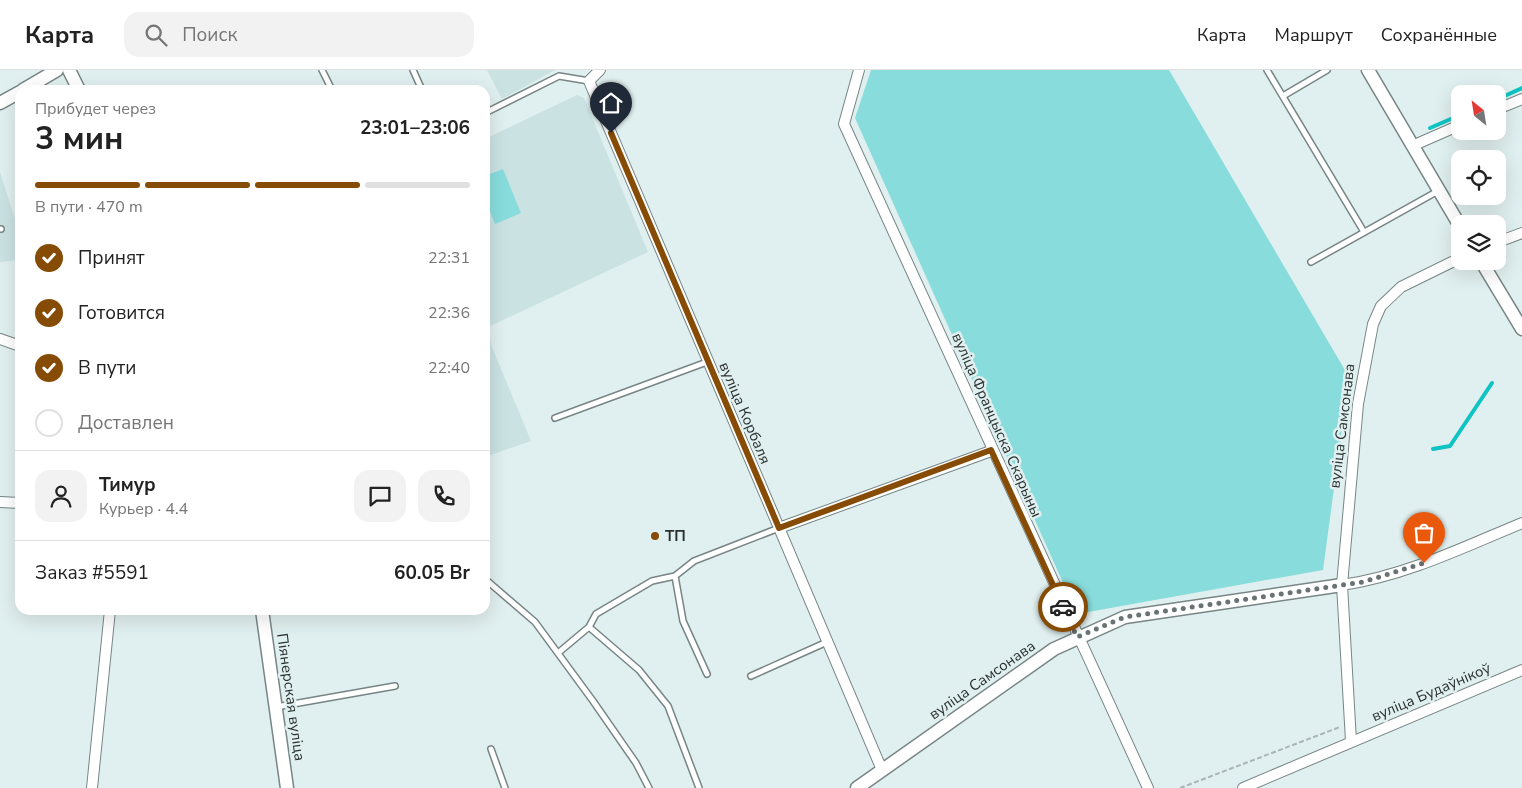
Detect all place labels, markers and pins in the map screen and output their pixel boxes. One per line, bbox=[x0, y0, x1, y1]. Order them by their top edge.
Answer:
pin bbox=[590, 82, 632, 133]
pin bbox=[1403, 512, 1445, 563]
place label: ТП bbox=[665, 526, 686, 546]
marker: ТП bbox=[649, 530, 661, 542]

